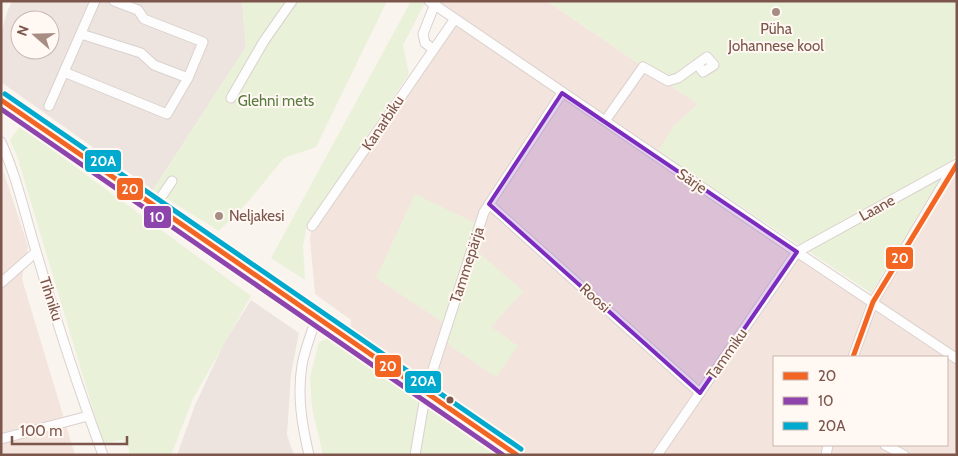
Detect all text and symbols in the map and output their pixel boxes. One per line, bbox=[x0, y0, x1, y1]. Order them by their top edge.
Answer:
marker: Püha Johannese kool bbox=[770, 6, 782, 18]
north arrow bbox=[10, 10, 60, 60]
place label: Püha Johannese kool bbox=[727, 20, 824, 55]
text: N bbox=[13, 23, 33, 38]
park label: Glehni mets bbox=[238, 92, 314, 110]
street label: Kanarbiku bbox=[358, 92, 408, 154]
line badge: 20A bbox=[84, 149, 122, 173]
text: 20A bbox=[90, 152, 116, 170]
street label: Särje bbox=[674, 165, 710, 197]
line badge: 20 bbox=[116, 177, 144, 201]
text: 20 bbox=[121, 180, 139, 198]
street label: Laane bbox=[856, 191, 898, 225]
line badge: 10 bbox=[143, 205, 172, 229]
place label: Neljakesi bbox=[229, 207, 284, 225]
text: 10 bbox=[149, 208, 165, 226]
marker: Neljakesi bbox=[213, 210, 225, 222]
street label: Tammepärja bbox=[446, 224, 488, 305]
line badge: 20 bbox=[885, 246, 914, 270]
text: 20 bbox=[891, 249, 909, 267]
street label: Tihniku bbox=[35, 275, 67, 323]
street label: Roosi bbox=[576, 280, 614, 316]
street label: Tammiku bbox=[703, 325, 751, 383]
line badge: 20 bbox=[374, 354, 402, 378]
legend bbox=[773, 356, 948, 446]
text: 20 bbox=[379, 357, 397, 375]
text: 20 bbox=[818, 367, 836, 385]
line badge: 20A bbox=[404, 370, 442, 394]
text: 20A bbox=[410, 372, 436, 390]
text: 10 bbox=[818, 392, 833, 410]
unlabelled marker bbox=[445, 395, 455, 405]
scale bar bbox=[12, 414, 128, 446]
text: 20A bbox=[818, 417, 846, 435]
text: 100 m bbox=[20, 422, 62, 440]

